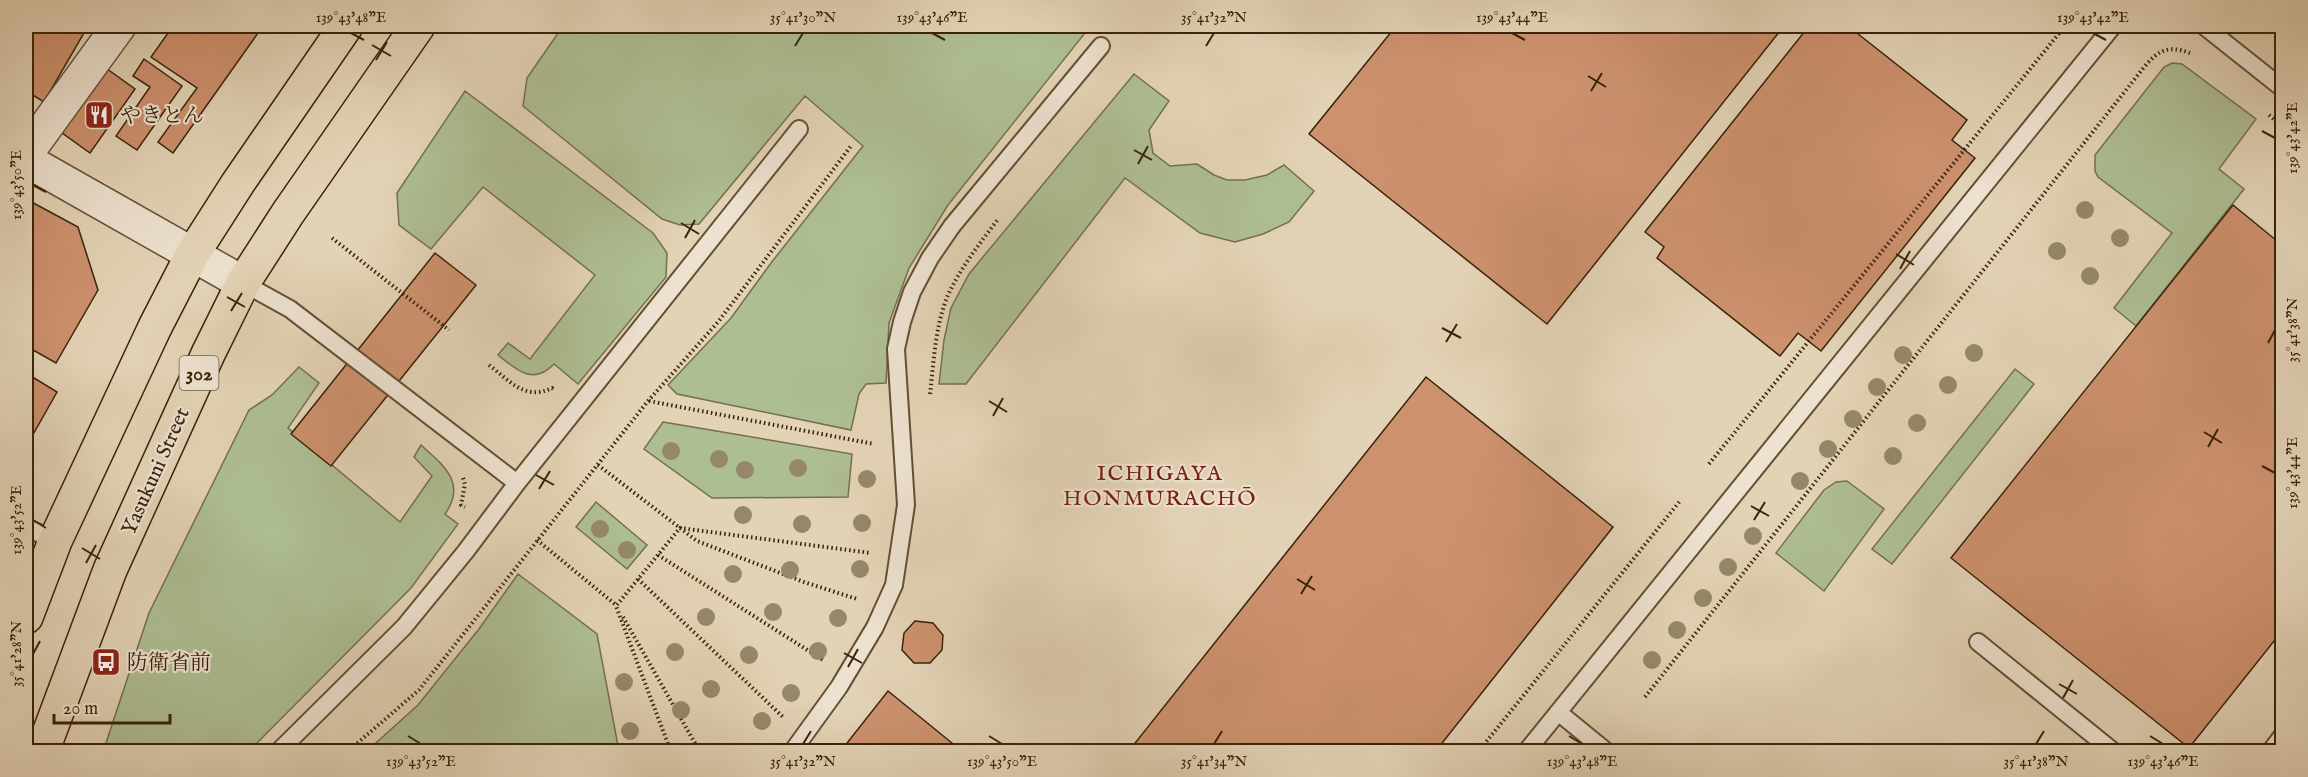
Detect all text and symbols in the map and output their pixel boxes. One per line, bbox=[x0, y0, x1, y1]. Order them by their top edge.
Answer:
text: 139°43'48"E bbox=[316, 8, 386, 27]
text: 35°41'30"N bbox=[770, 8, 836, 27]
text: 139°43'46"E bbox=[896, 8, 968, 27]
text: 35°41'32"N bbox=[1181, 8, 1247, 27]
text: 139°43'44"E bbox=[1476, 8, 1548, 27]
text: 139°43'42"E bbox=[2057, 8, 2129, 27]
restaurant icon: やきとん bbox=[83, 99, 115, 131]
text: 139°43'42"E bbox=[2283, 102, 2302, 174]
place label: やきとん bbox=[120, 103, 204, 130]
text: 139°43'50"E bbox=[7, 150, 26, 220]
text: 35°41'38"N bbox=[2283, 298, 2302, 362]
road number: 302 bbox=[180, 356, 218, 390]
street label: Yasukuni Street bbox=[116, 404, 197, 540]
text: 139°43'44"E bbox=[2283, 437, 2302, 509]
district label: ICHIGAYA HONMURACHŌ bbox=[1063, 460, 1257, 513]
text: 139°43'52"E bbox=[7, 485, 26, 555]
text: 35°41'28"N bbox=[7, 621, 26, 687]
bus stop icon: 防衛省前 bbox=[90, 646, 122, 678]
place label: 防衛省前 bbox=[127, 650, 211, 677]
scale bar bbox=[54, 687, 170, 725]
text: 20 m bbox=[63, 698, 98, 721]
text: 139°43'52"E bbox=[386, 752, 456, 771]
text: 35°41'32"N bbox=[770, 752, 836, 771]
text: 139°43'50"E bbox=[967, 752, 1037, 771]
text: 35°41'34"N bbox=[1181, 752, 1247, 771]
text: 139°43'48"E bbox=[1547, 752, 1617, 771]
text: 35°41'38"N bbox=[2004, 752, 2068, 771]
text: 139°43'46"E bbox=[2127, 752, 2199, 771]

